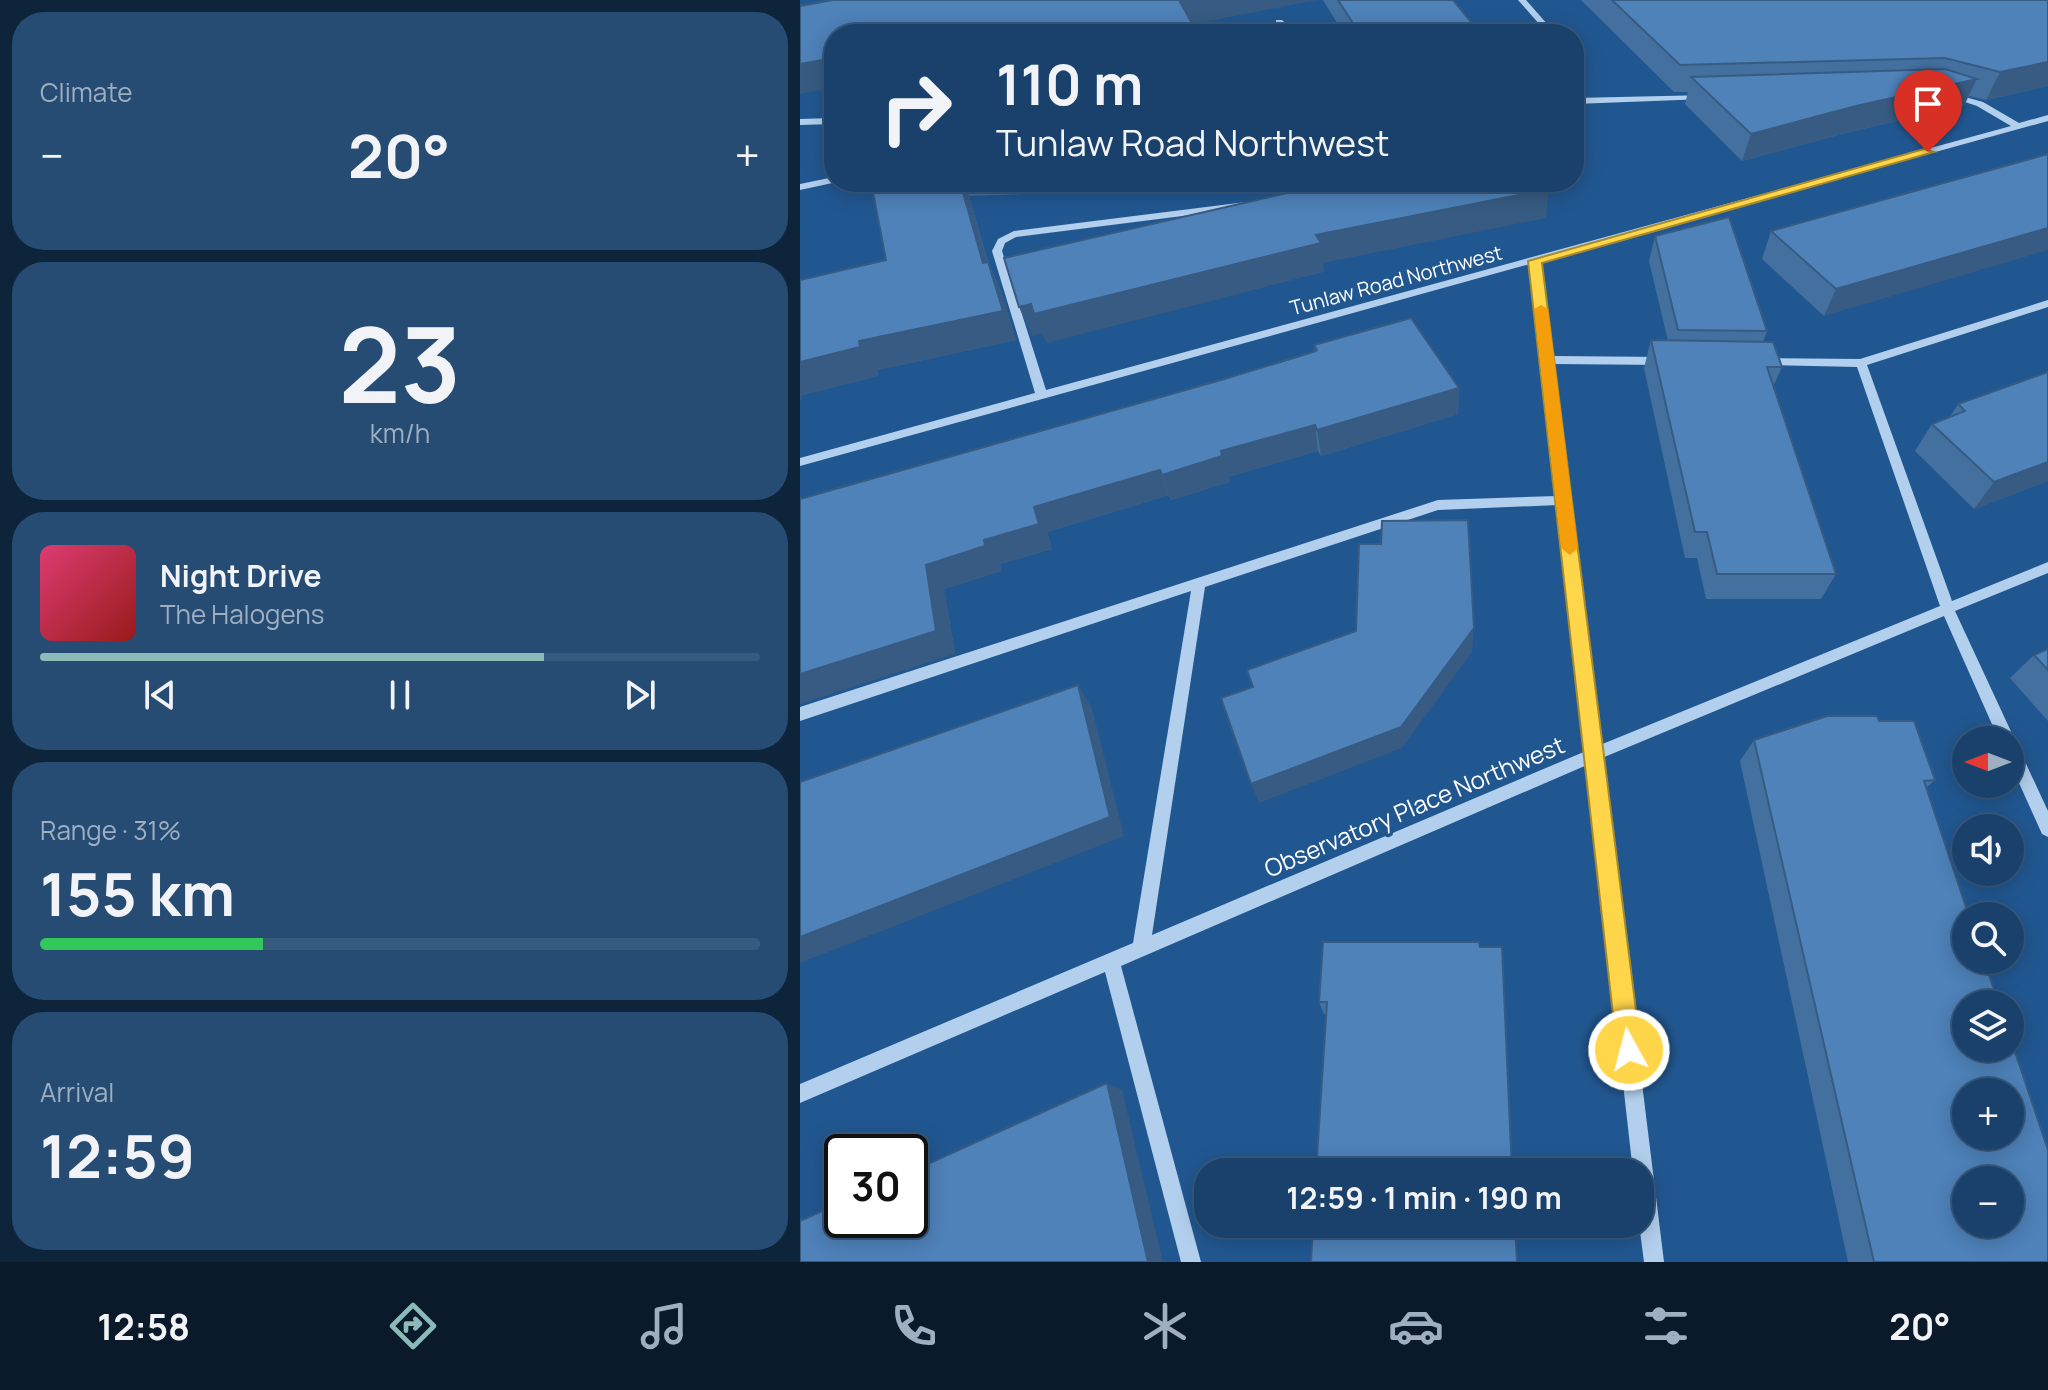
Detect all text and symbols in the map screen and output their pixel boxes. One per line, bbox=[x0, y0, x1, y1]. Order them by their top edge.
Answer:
text: 110 m bbox=[996, 45, 1143, 122]
icon: right bbox=[864, 56, 968, 160]
pin bbox=[1894, 70, 1962, 152]
text: Climate bbox=[40, 74, 132, 110]
icon: arrive bbox=[1906, 82, 1950, 126]
text: 20° bbox=[348, 114, 450, 196]
text: Tunlaw Road Northwest bbox=[996, 118, 1389, 167]
text: − bbox=[40, 125, 64, 185]
text: + bbox=[735, 125, 760, 185]
street label: Tunlaw Road Northwest bbox=[1287, 239, 1505, 321]
text: 23 bbox=[339, 292, 461, 434]
text: km/h bbox=[370, 415, 430, 451]
text: Night Drive bbox=[160, 555, 322, 596]
text: The Halogens bbox=[160, 596, 324, 632]
icon: previous bbox=[138, 673, 182, 717]
icon: pause bbox=[378, 673, 422, 717]
icon: next bbox=[618, 673, 662, 717]
north arrow bbox=[1952, 726, 2024, 798]
map controls bbox=[1952, 726, 2024, 1238]
street label: Observatory Place Northwest bbox=[1259, 728, 1569, 884]
text: Range · 31% bbox=[40, 812, 181, 848]
button: sound bbox=[1952, 814, 2024, 886]
text: 155 km bbox=[40, 852, 235, 934]
button: search bbox=[1952, 902, 2024, 974]
button: layers bbox=[1952, 990, 2024, 1062]
position arrow bbox=[1587, 1008, 1671, 1092]
text: Arrival bbox=[40, 1074, 114, 1110]
button: + bbox=[1952, 1078, 2024, 1150]
text: 12:59 bbox=[40, 1114, 195, 1196]
speed limit sign: 30 bbox=[824, 1134, 928, 1238]
button: − bbox=[1952, 1166, 2024, 1238]
text: 12:59 · 1 min · 190 m bbox=[1286, 1177, 1562, 1218]
icon: directions bbox=[385, 1298, 441, 1354]
icon: music bbox=[636, 1298, 692, 1354]
icon: phone bbox=[886, 1298, 942, 1354]
icon: climate bbox=[1137, 1298, 1193, 1354]
icon: car bbox=[1388, 1298, 1444, 1354]
icon: filters bbox=[1638, 1298, 1694, 1354]
text: 12:58 bbox=[97, 1302, 190, 1351]
text: 20° bbox=[1889, 1302, 1951, 1351]

